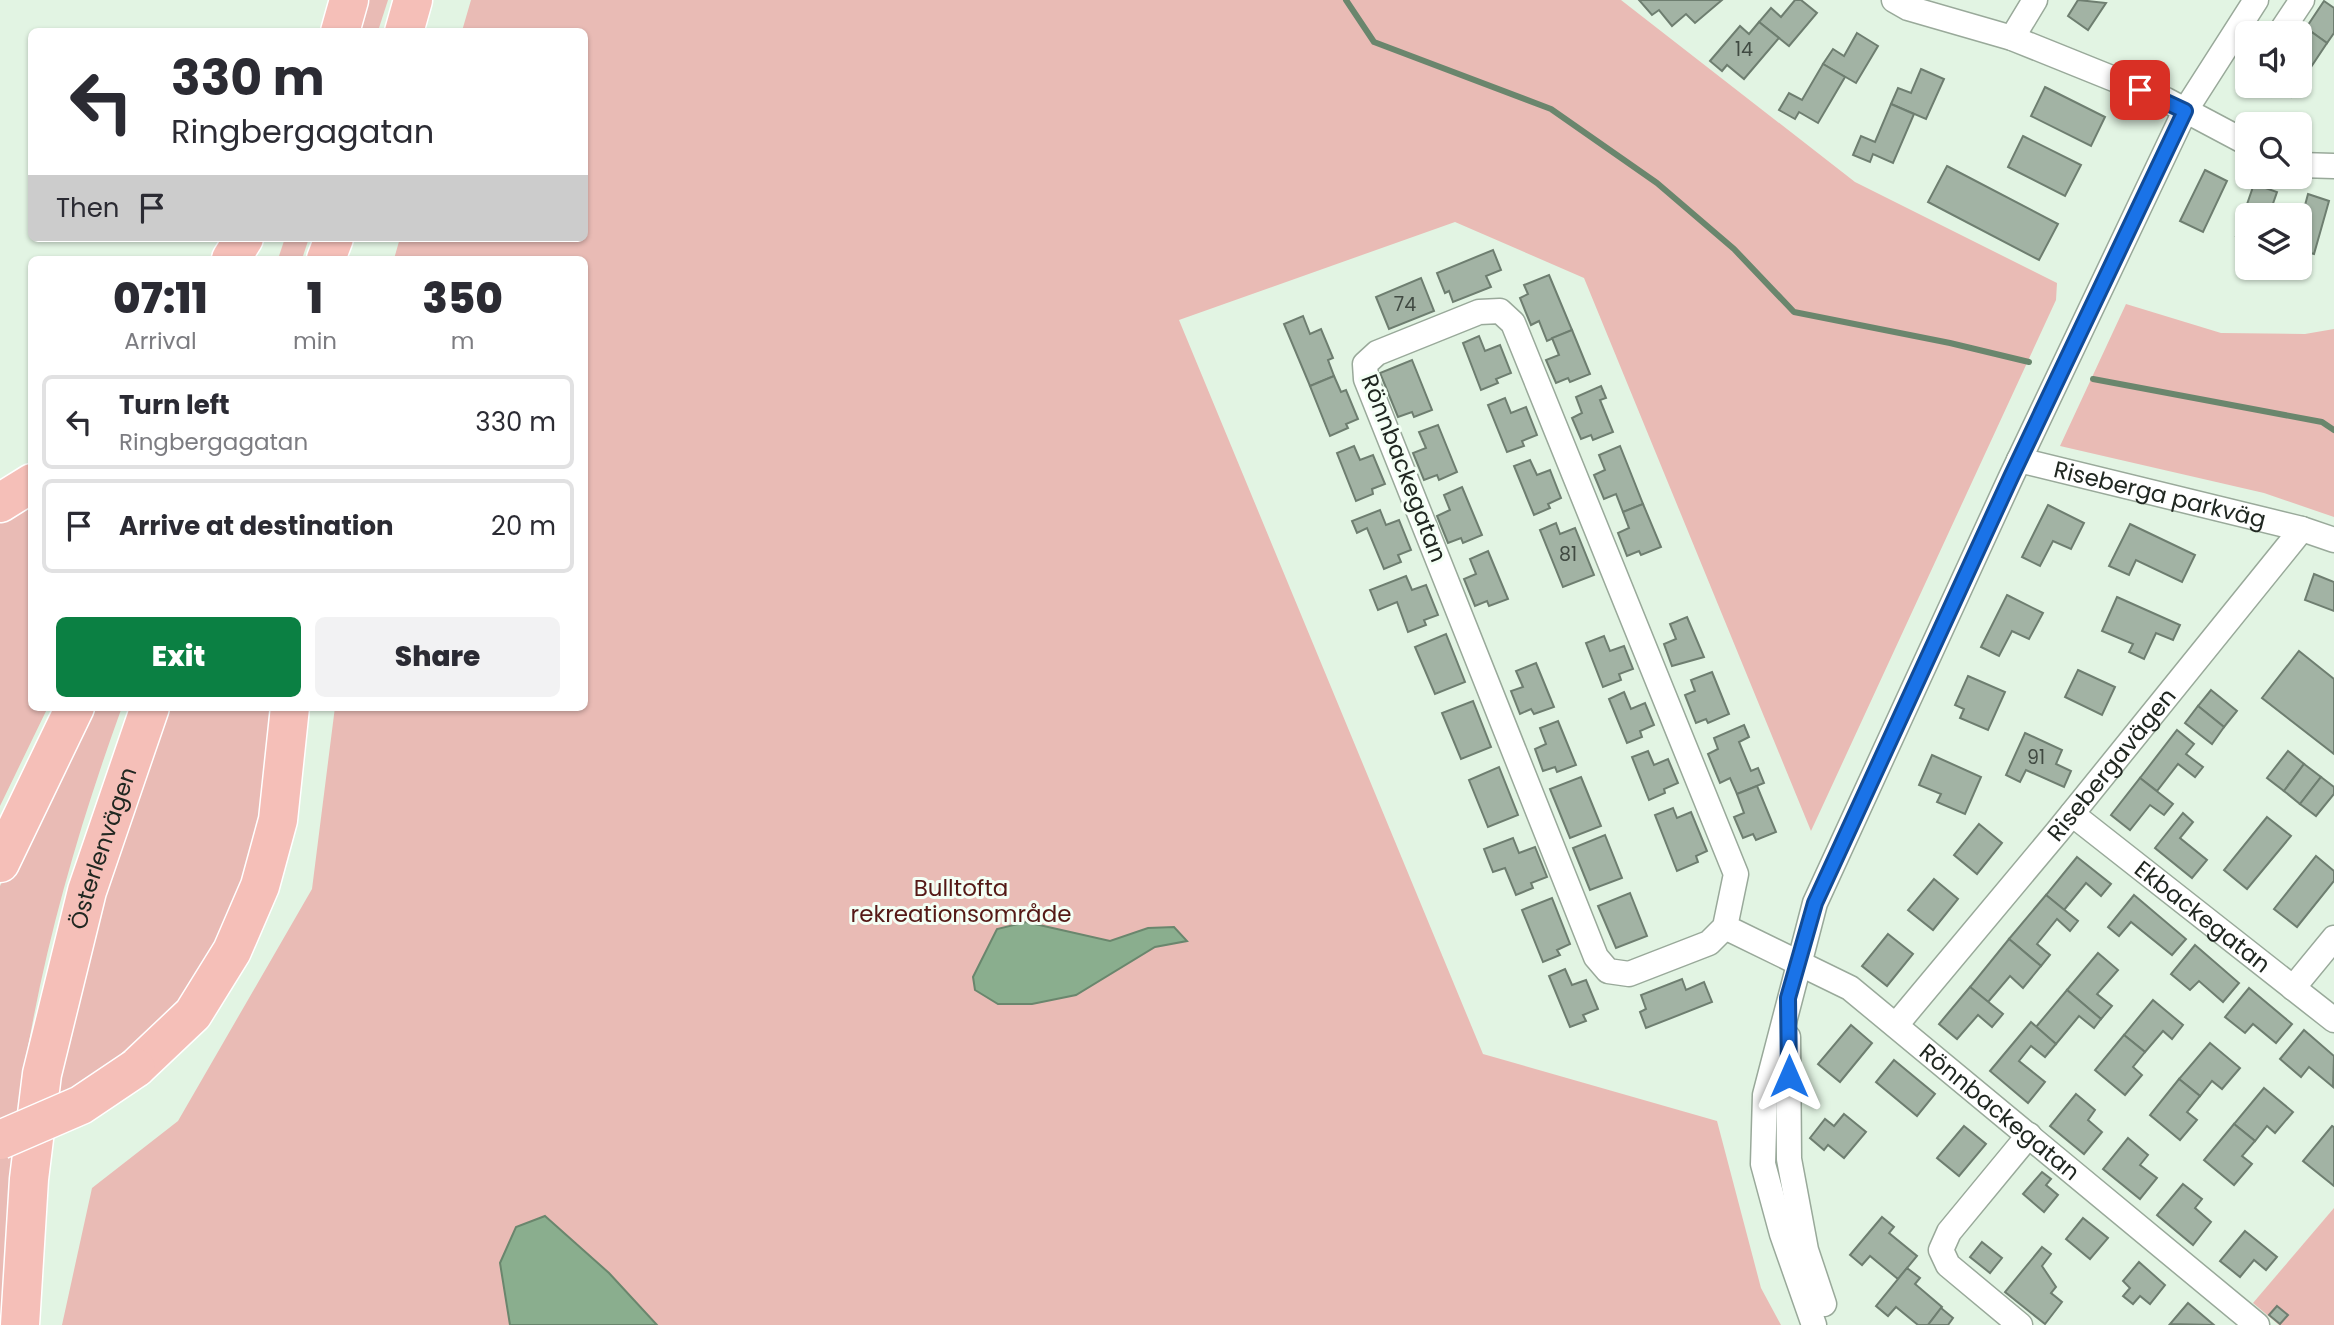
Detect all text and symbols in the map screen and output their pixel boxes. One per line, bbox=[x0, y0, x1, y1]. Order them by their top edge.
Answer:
map controls bbox=[2235, 21, 2312, 280]
button: sound bbox=[2235, 21, 2312, 98]
house number: 14 bbox=[1735, 36, 1753, 63]
text: 330 m bbox=[171, 44, 325, 112]
icon: left bbox=[56, 56, 147, 147]
pin bbox=[2110, 60, 2170, 120]
icon: arrive bbox=[2121, 71, 2159, 109]
text: Ringbergagatan bbox=[171, 109, 434, 154]
button: search bbox=[2235, 112, 2312, 189]
icon: arrive bbox=[133, 189, 171, 227]
text: Then bbox=[56, 190, 119, 226]
button: layers bbox=[2235, 203, 2312, 280]
text: 07:11 bbox=[113, 269, 208, 328]
text: 1 bbox=[307, 269, 323, 328]
text: 350 bbox=[422, 269, 503, 328]
house number: 74 bbox=[1394, 291, 1416, 318]
text: Arrival bbox=[124, 325, 197, 357]
text: min bbox=[293, 325, 337, 357]
text: m bbox=[451, 325, 474, 357]
street label: Rönnbackegatan bbox=[1353, 369, 1455, 567]
text: Turn left bbox=[119, 387, 230, 423]
icon: left bbox=[60, 403, 98, 441]
text: 330 m bbox=[475, 404, 556, 440]
text: Ringbergagatan bbox=[119, 426, 308, 458]
street label: Riseberga parkväg bbox=[2051, 453, 2269, 536]
icon: arrive bbox=[60, 507, 98, 545]
text: Arrive at destination bbox=[119, 508, 394, 544]
text: 20 m bbox=[491, 508, 556, 544]
house number: 81 bbox=[1559, 541, 1577, 568]
button: Exit bbox=[56, 617, 301, 697]
button: Share bbox=[315, 617, 560, 697]
street label: Risebergavägen bbox=[2040, 681, 2183, 848]
house number: 91 bbox=[2027, 744, 2045, 771]
street label: Österlenvägen bbox=[62, 763, 144, 933]
street label: Ekbackegatan bbox=[2128, 853, 2277, 980]
park label: Bulltofta rekreationsområde bbox=[851, 872, 1071, 930]
street label: Rönnbackegatan bbox=[1913, 1036, 2087, 1188]
position arrow bbox=[1752, 1039, 1826, 1113]

